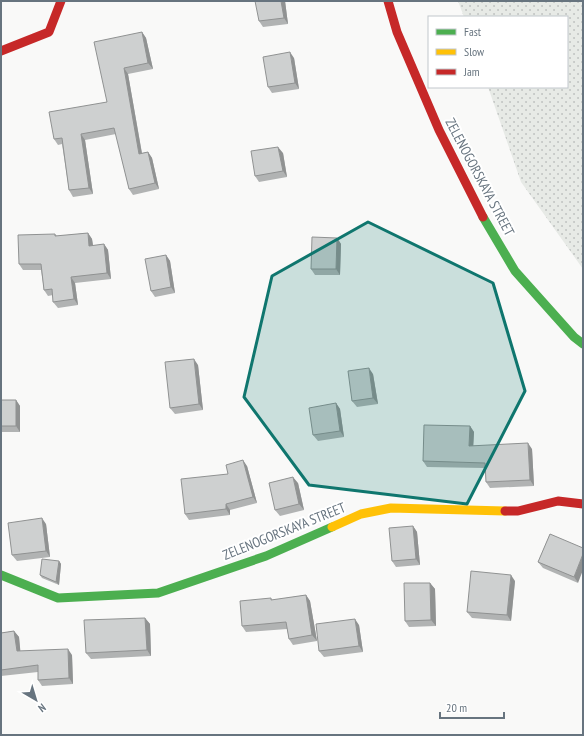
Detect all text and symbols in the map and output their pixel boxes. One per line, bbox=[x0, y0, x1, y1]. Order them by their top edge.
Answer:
legend bbox=[428, 16, 568, 88]
text: Fast bbox=[464, 24, 482, 39]
text: Slow bbox=[464, 44, 485, 59]
text: Jam bbox=[463, 64, 480, 79]
street label: ZELENOGORSKAYA STREET bbox=[441, 115, 519, 240]
street label: ZELENOGORSKAYA STREET bbox=[220, 498, 349, 564]
north arrow bbox=[16, 680, 56, 720]
scale bar bbox=[440, 694, 504, 720]
text: 20 m bbox=[446, 700, 467, 715]
text: N bbox=[35, 701, 49, 715]

